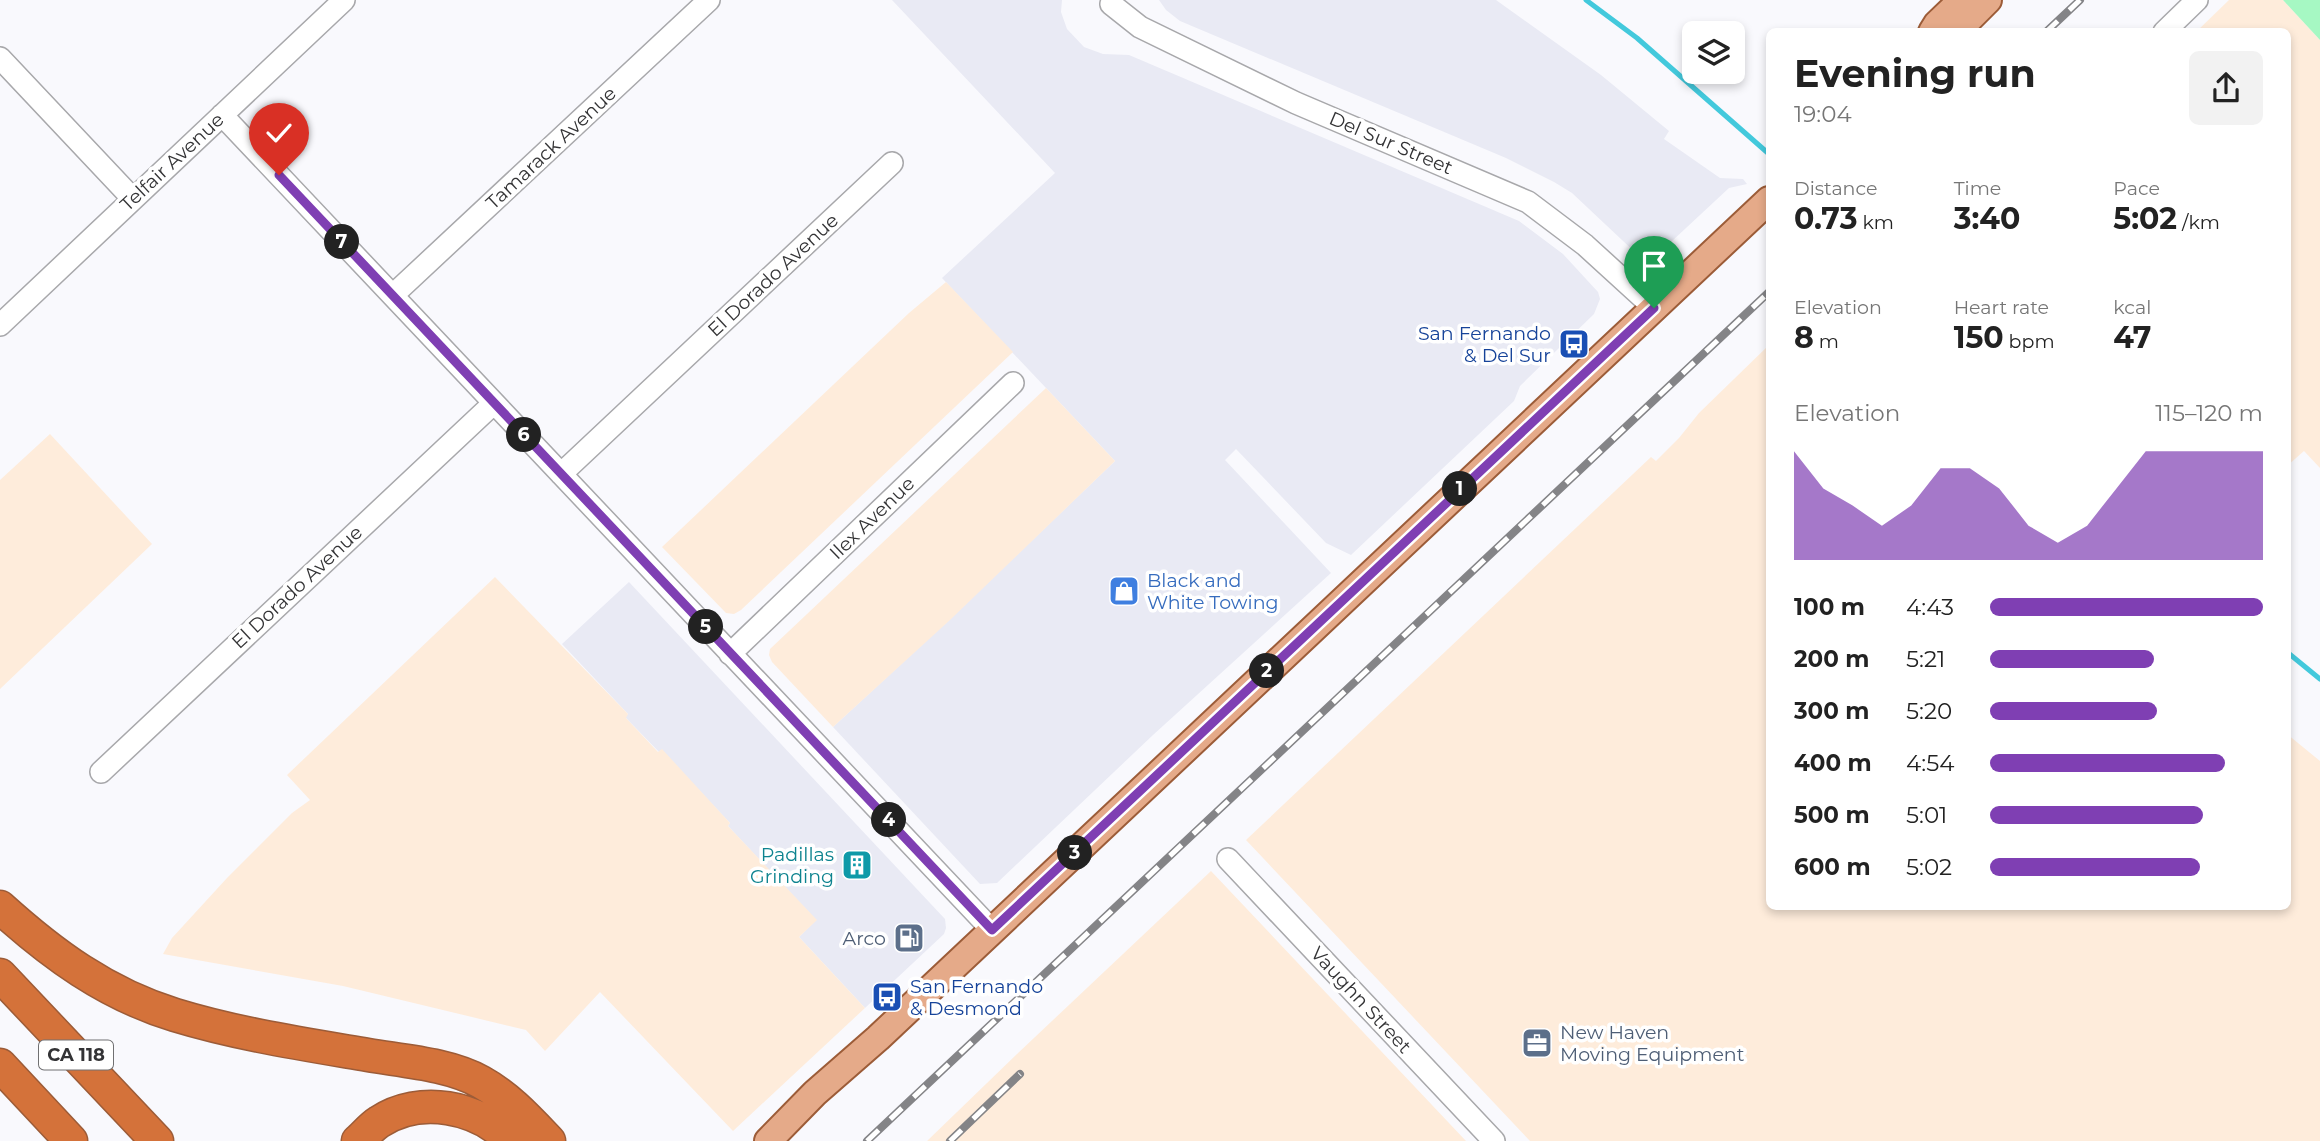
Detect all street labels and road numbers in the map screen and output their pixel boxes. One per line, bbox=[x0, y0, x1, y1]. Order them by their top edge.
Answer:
street label: Tamarack Avenue bbox=[481, 82, 621, 214]
street label: Del Sur Street bbox=[1326, 107, 1456, 179]
street label: Telfair Avenue bbox=[115, 108, 229, 216]
street label: El Dorado Avenue bbox=[703, 209, 843, 341]
street label: Ilex Avenue bbox=[825, 472, 919, 564]
street label: El Dorado Avenue bbox=[227, 521, 367, 653]
street label: Vaughn Street bbox=[1306, 942, 1416, 1058]
road number: CA 118 bbox=[39, 1040, 113, 1070]

